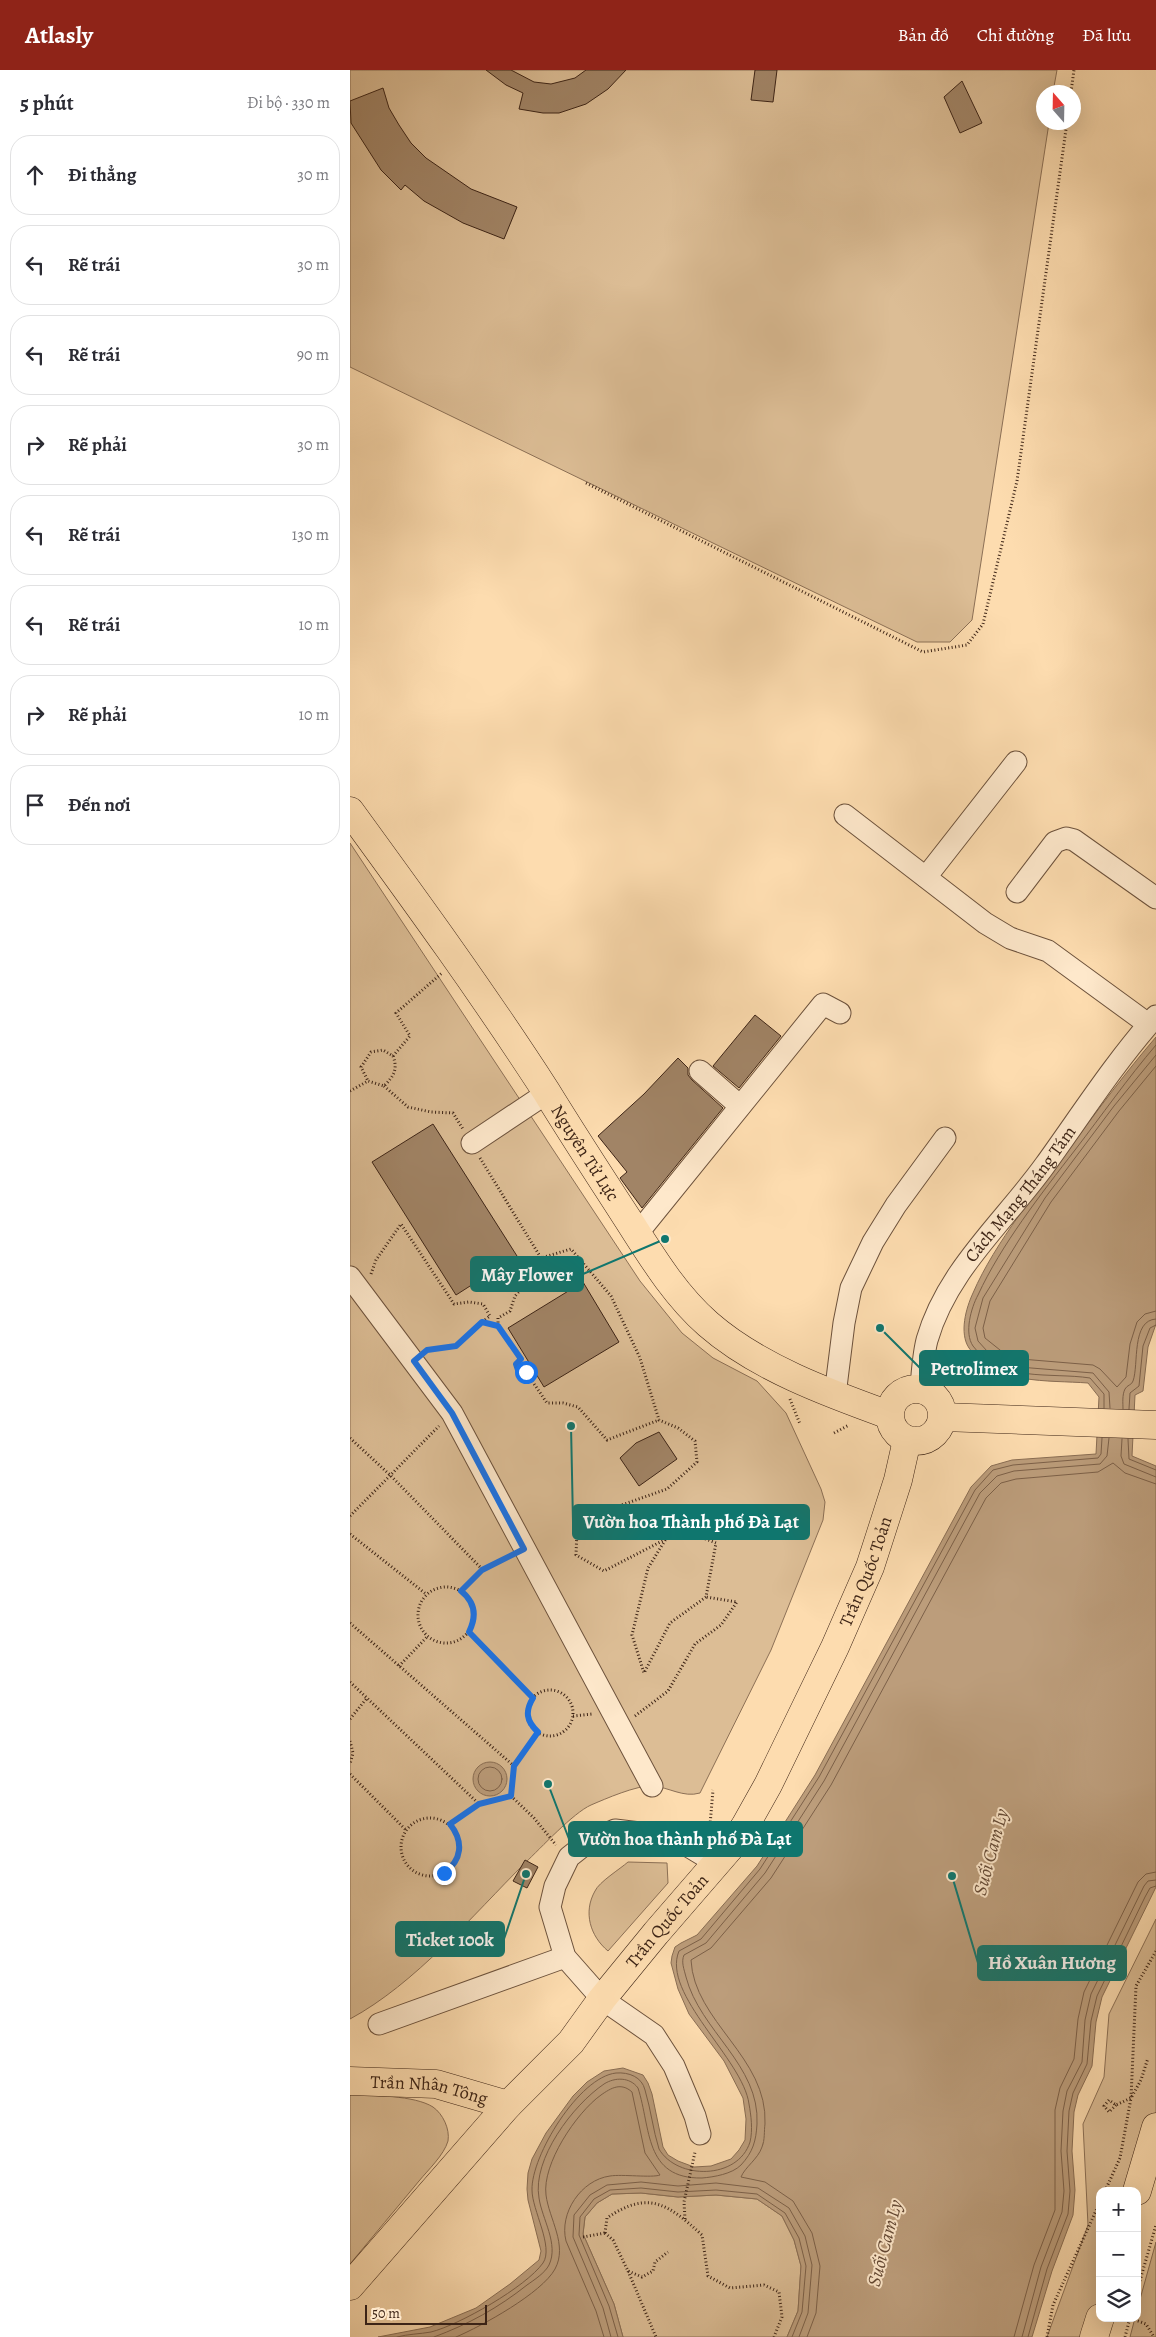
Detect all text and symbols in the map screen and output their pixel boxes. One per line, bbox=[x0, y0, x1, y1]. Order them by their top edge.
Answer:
text: Atlasly bbox=[25, 19, 93, 51]
text: Bản đồ bbox=[898, 23, 949, 47]
text: Chỉ đường bbox=[977, 23, 1054, 47]
text: Đã lưu bbox=[1082, 23, 1131, 47]
north arrow bbox=[1036, 85, 1081, 130]
text: 5 phút bbox=[20, 89, 74, 117]
text: Đi bộ · 330 m bbox=[247, 92, 330, 114]
icon: ahead bbox=[21, 161, 49, 189]
text: Đi thẳng bbox=[68, 162, 136, 188]
text: 30 m bbox=[297, 164, 329, 186]
icon: left bbox=[21, 251, 49, 279]
text: Rẽ trái bbox=[68, 252, 120, 278]
text: 30 m bbox=[297, 254, 329, 276]
icon: left bbox=[21, 341, 49, 369]
text: Rẽ trái bbox=[68, 342, 120, 368]
text: 90 m bbox=[297, 344, 329, 366]
icon: right bbox=[21, 431, 49, 459]
text: Rẽ phải bbox=[68, 432, 127, 458]
text: 30 m bbox=[297, 434, 329, 456]
icon: left bbox=[21, 521, 49, 549]
text: Rẽ trái bbox=[68, 522, 120, 548]
text: 130 m bbox=[292, 524, 329, 546]
icon: left bbox=[21, 611, 49, 639]
text: Rẽ trái bbox=[68, 612, 120, 638]
text: 10 m bbox=[299, 614, 329, 636]
icon: right bbox=[21, 701, 49, 729]
text: Rẽ phải bbox=[68, 702, 127, 728]
text: 10 m bbox=[299, 704, 329, 726]
icon: arrive bbox=[21, 791, 49, 819]
text: Đến nơi bbox=[68, 792, 130, 818]
street label: Nguyên Tử Lực bbox=[545, 1100, 625, 1206]
street label: Cách Mạng Tháng Tám bbox=[959, 1121, 1081, 1267]
callout: Mây Flower bbox=[471, 1257, 583, 1291]
text: Mây Flower bbox=[481, 1262, 573, 1288]
callout: Petrolimex bbox=[920, 1351, 1028, 1385]
text: Petrolimex bbox=[930, 1356, 1018, 1382]
route start bbox=[515, 1361, 538, 1384]
callout: Vườn hoa Thành phố Đà Lạt bbox=[573, 1505, 809, 1539]
text: Vườn hoa Thành phố Đà Lạt bbox=[582, 1509, 800, 1535]
street label: Trần Quốc Toản bbox=[833, 1513, 898, 1630]
water label: Suối Cam Ly bbox=[967, 1805, 1015, 1898]
callout: Vườn hoa thành phố Đà Lạt bbox=[569, 1822, 802, 1856]
text: Vườn hoa thành phố Đà Lạt bbox=[577, 1826, 792, 1852]
route end bbox=[433, 1862, 456, 1885]
street label: Trần Quốc Toản bbox=[620, 1869, 714, 1973]
callout: Ticket 100k bbox=[396, 1922, 504, 1956]
text: Ticket 100k bbox=[406, 1927, 494, 1953]
callout: Hồ Xuân Hương bbox=[978, 1946, 1126, 1980]
text: Hồ Xuân Hương bbox=[988, 1950, 1116, 1976]
street label: Trần Nhân Tông bbox=[370, 2070, 491, 2110]
map controls bbox=[1096, 2187, 1141, 2322]
button: + bbox=[1096, 2187, 1141, 2232]
water label: Suối Cam Ly bbox=[861, 2196, 909, 2289]
button: − bbox=[1096, 2232, 1141, 2277]
button: layers bbox=[1096, 2277, 1141, 2322]
scale bar bbox=[365, 2302, 488, 2325]
text: 50 m bbox=[372, 2304, 400, 2323]

